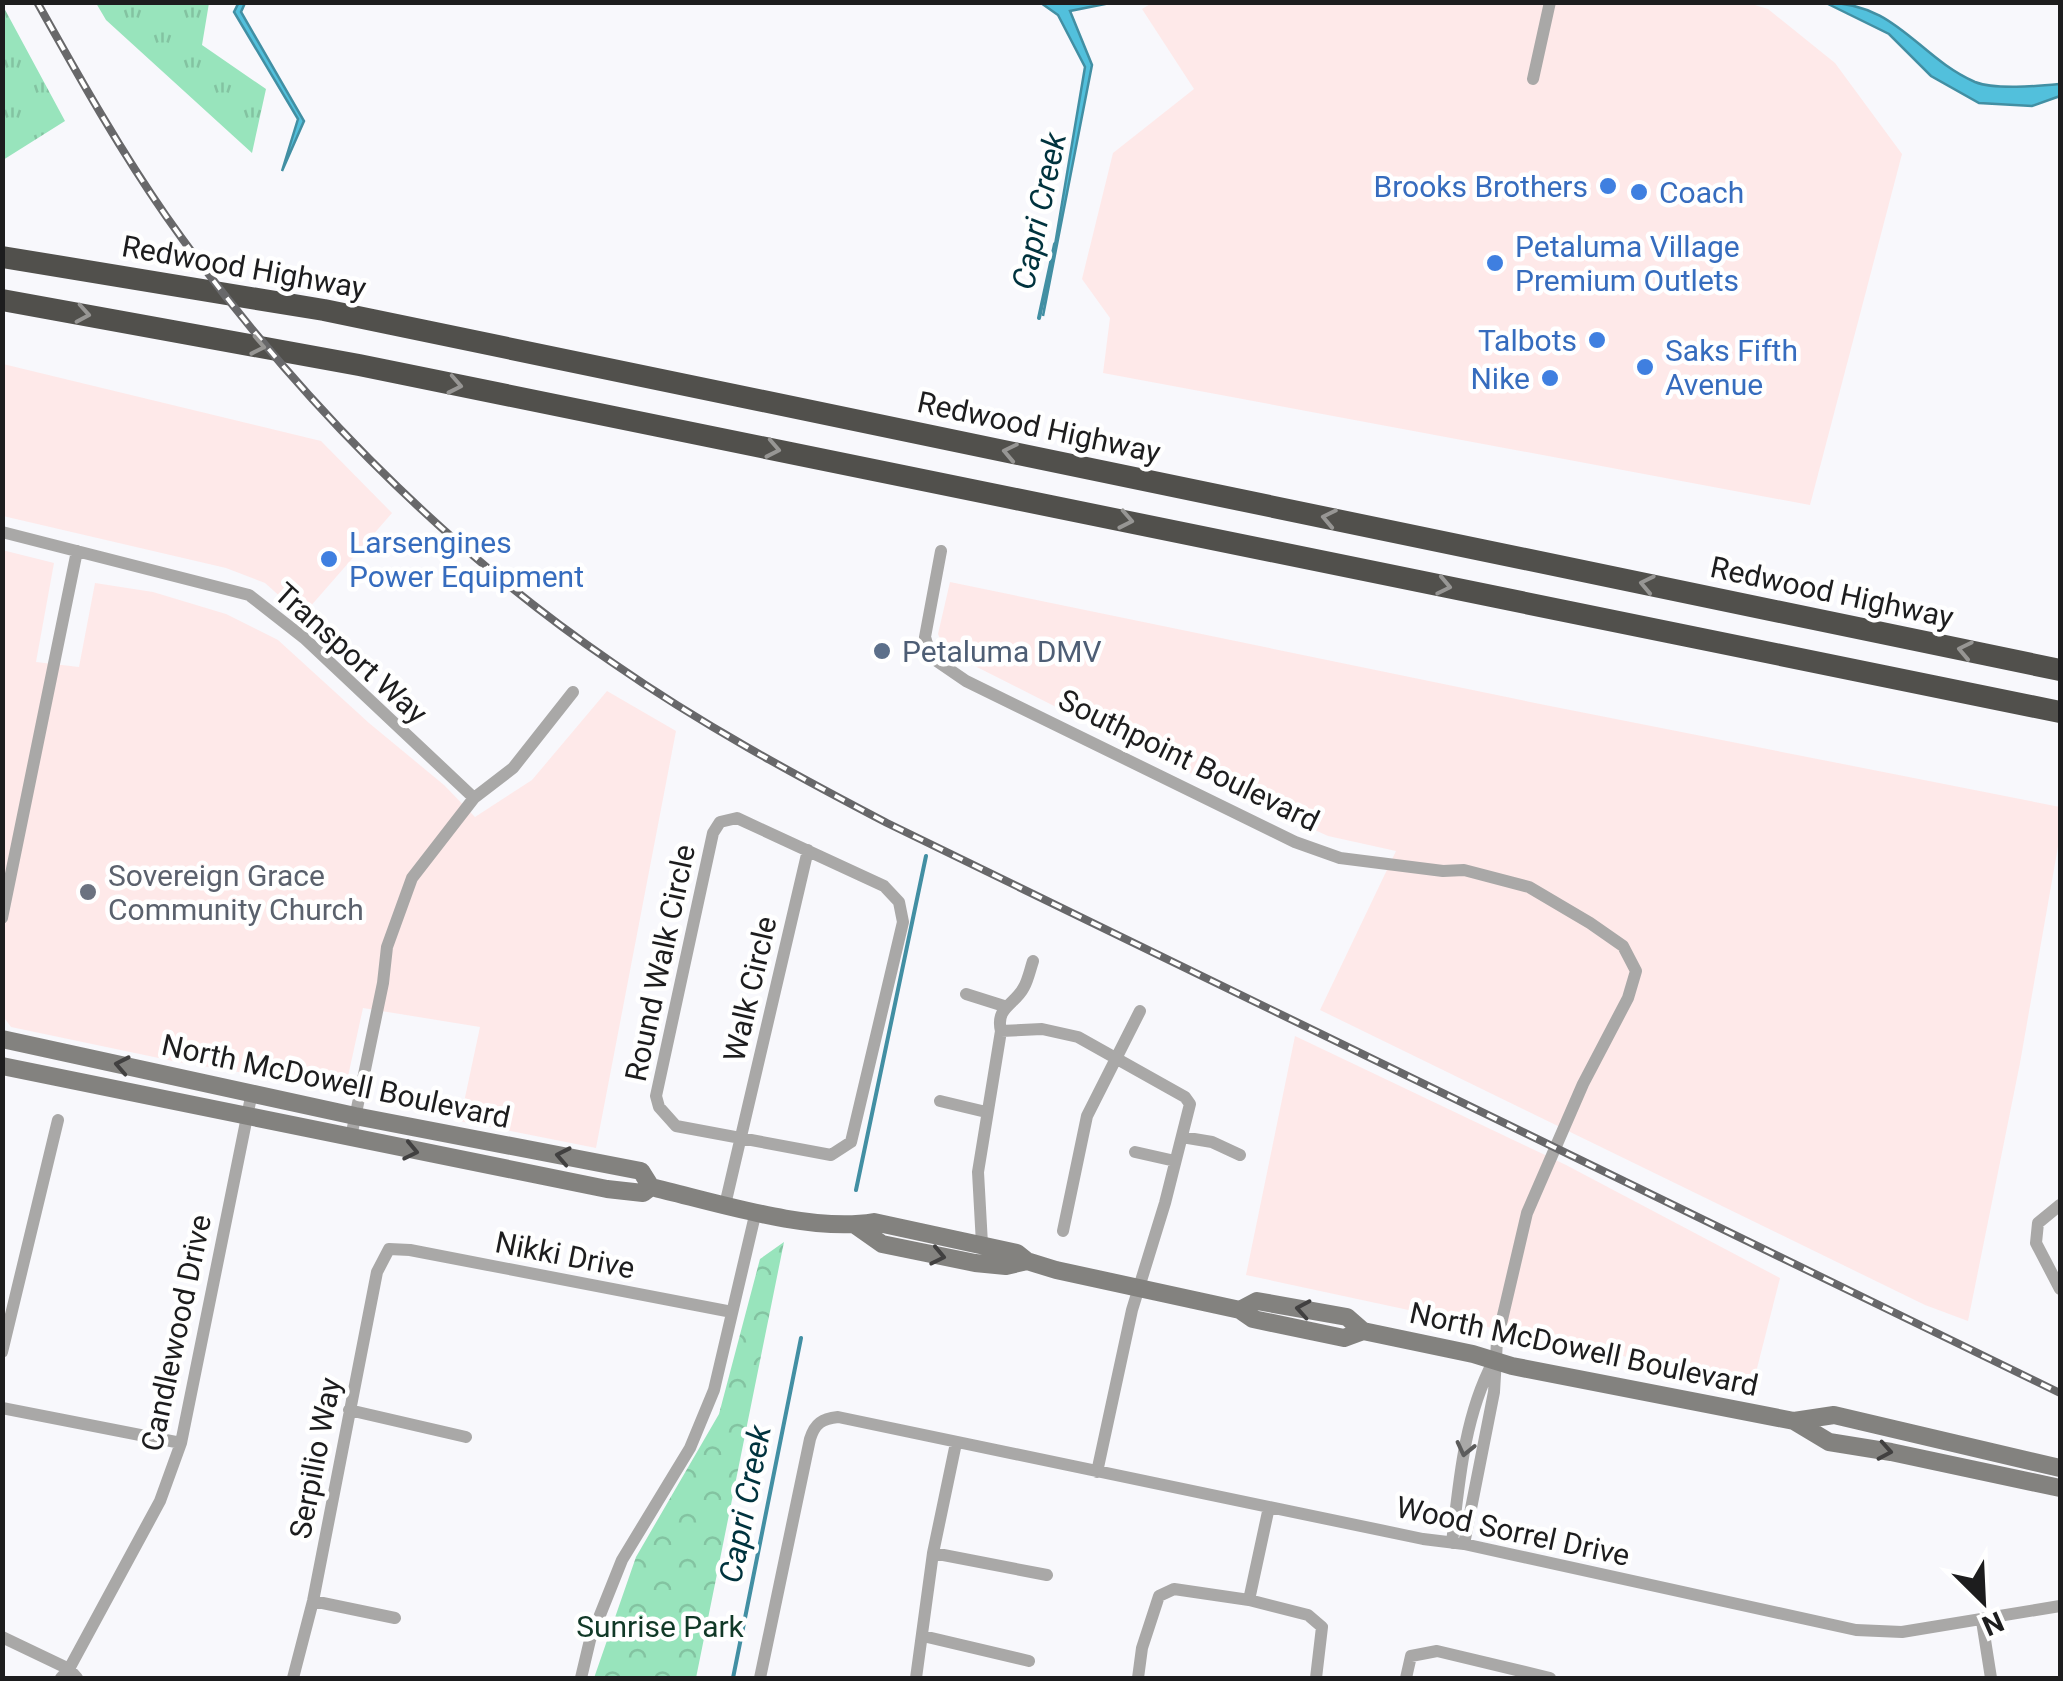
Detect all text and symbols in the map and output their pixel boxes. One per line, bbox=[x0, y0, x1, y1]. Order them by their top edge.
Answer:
water label: Capri Creek bbox=[1004, 128, 1074, 293]
place label: Brooks Brothers bbox=[1374, 169, 1588, 204]
marker: Brooks Brothers bbox=[1597, 175, 1619, 197]
place label: Coach bbox=[1659, 175, 1744, 210]
marker: Coach bbox=[1628, 181, 1650, 203]
street label: Redwood Highway bbox=[119, 228, 369, 306]
place label: Petaluma Village Premium Outlets bbox=[1515, 229, 1740, 298]
marker: Petaluma Village Premium Outlets bbox=[1484, 252, 1506, 274]
one-way arrow bbox=[74, 303, 91, 324]
place label: Talbots bbox=[1478, 323, 1577, 358]
marker: Talbots bbox=[1586, 329, 1608, 351]
place label: Saks Fifth Avenue bbox=[1665, 333, 1798, 402]
one-way arrow bbox=[250, 334, 267, 355]
marker: Saks Fifth Avenue bbox=[1634, 356, 1656, 378]
place label: Nike bbox=[1470, 361, 1530, 396]
marker: Nike bbox=[1539, 367, 1561, 389]
one-way arrow bbox=[446, 373, 463, 394]
street label: Redwood Highway bbox=[914, 384, 1164, 470]
one-way arrow bbox=[764, 437, 781, 458]
one-way arrow bbox=[1002, 443, 1019, 464]
one-way arrow bbox=[1117, 509, 1134, 530]
one-way arrow bbox=[1320, 509, 1337, 530]
place label: Larsengines Power Equipment bbox=[349, 525, 584, 594]
marker: Larsengines Power Equipment bbox=[318, 548, 340, 570]
street label: Redwood Highway bbox=[1707, 549, 1957, 635]
one-way arrow bbox=[1436, 574, 1453, 595]
street label: Transport Way bbox=[267, 575, 435, 731]
one-way arrow bbox=[1639, 575, 1656, 596]
place label: Petaluma DMV bbox=[902, 634, 1102, 669]
marker: Petaluma DMV bbox=[871, 640, 893, 662]
one-way arrow bbox=[1957, 641, 1974, 662]
street label: Southpoint Boulevard bbox=[1053, 682, 1325, 838]
street label: Round Walk Circle bbox=[618, 841, 702, 1085]
place label: Sovereign Grace Community Church bbox=[108, 858, 364, 927]
marker: Sovereign Grace Community Church bbox=[77, 881, 99, 903]
street label: Walk Circle bbox=[716, 913, 784, 1065]
street label: North McDowell Boulevard bbox=[159, 1027, 513, 1135]
one-way arrow bbox=[114, 1055, 131, 1076]
one-way arrow bbox=[402, 1139, 419, 1160]
one-way arrow bbox=[555, 1147, 572, 1168]
street label: Candlewood Drive bbox=[134, 1211, 218, 1455]
street label: Nikki Drive bbox=[492, 1224, 638, 1286]
one-way arrow bbox=[929, 1244, 946, 1265]
street label: North McDowell Boulevard bbox=[1407, 1295, 1761, 1403]
one-way arrow bbox=[1295, 1299, 1311, 1320]
street label: Serpilio Way bbox=[282, 1374, 348, 1542]
water label: Capri Creek bbox=[711, 1421, 779, 1586]
one-way arrow bbox=[1877, 1440, 1893, 1461]
one-way arrow bbox=[1456, 1441, 1477, 1458]
street label: Wood Sorrel Drive bbox=[1393, 1489, 1633, 1573]
north arrow bbox=[1933, 1551, 2033, 1651]
text: N bbox=[1977, 1604, 2009, 1642]
park label: Sunrise Park bbox=[576, 1609, 745, 1644]

